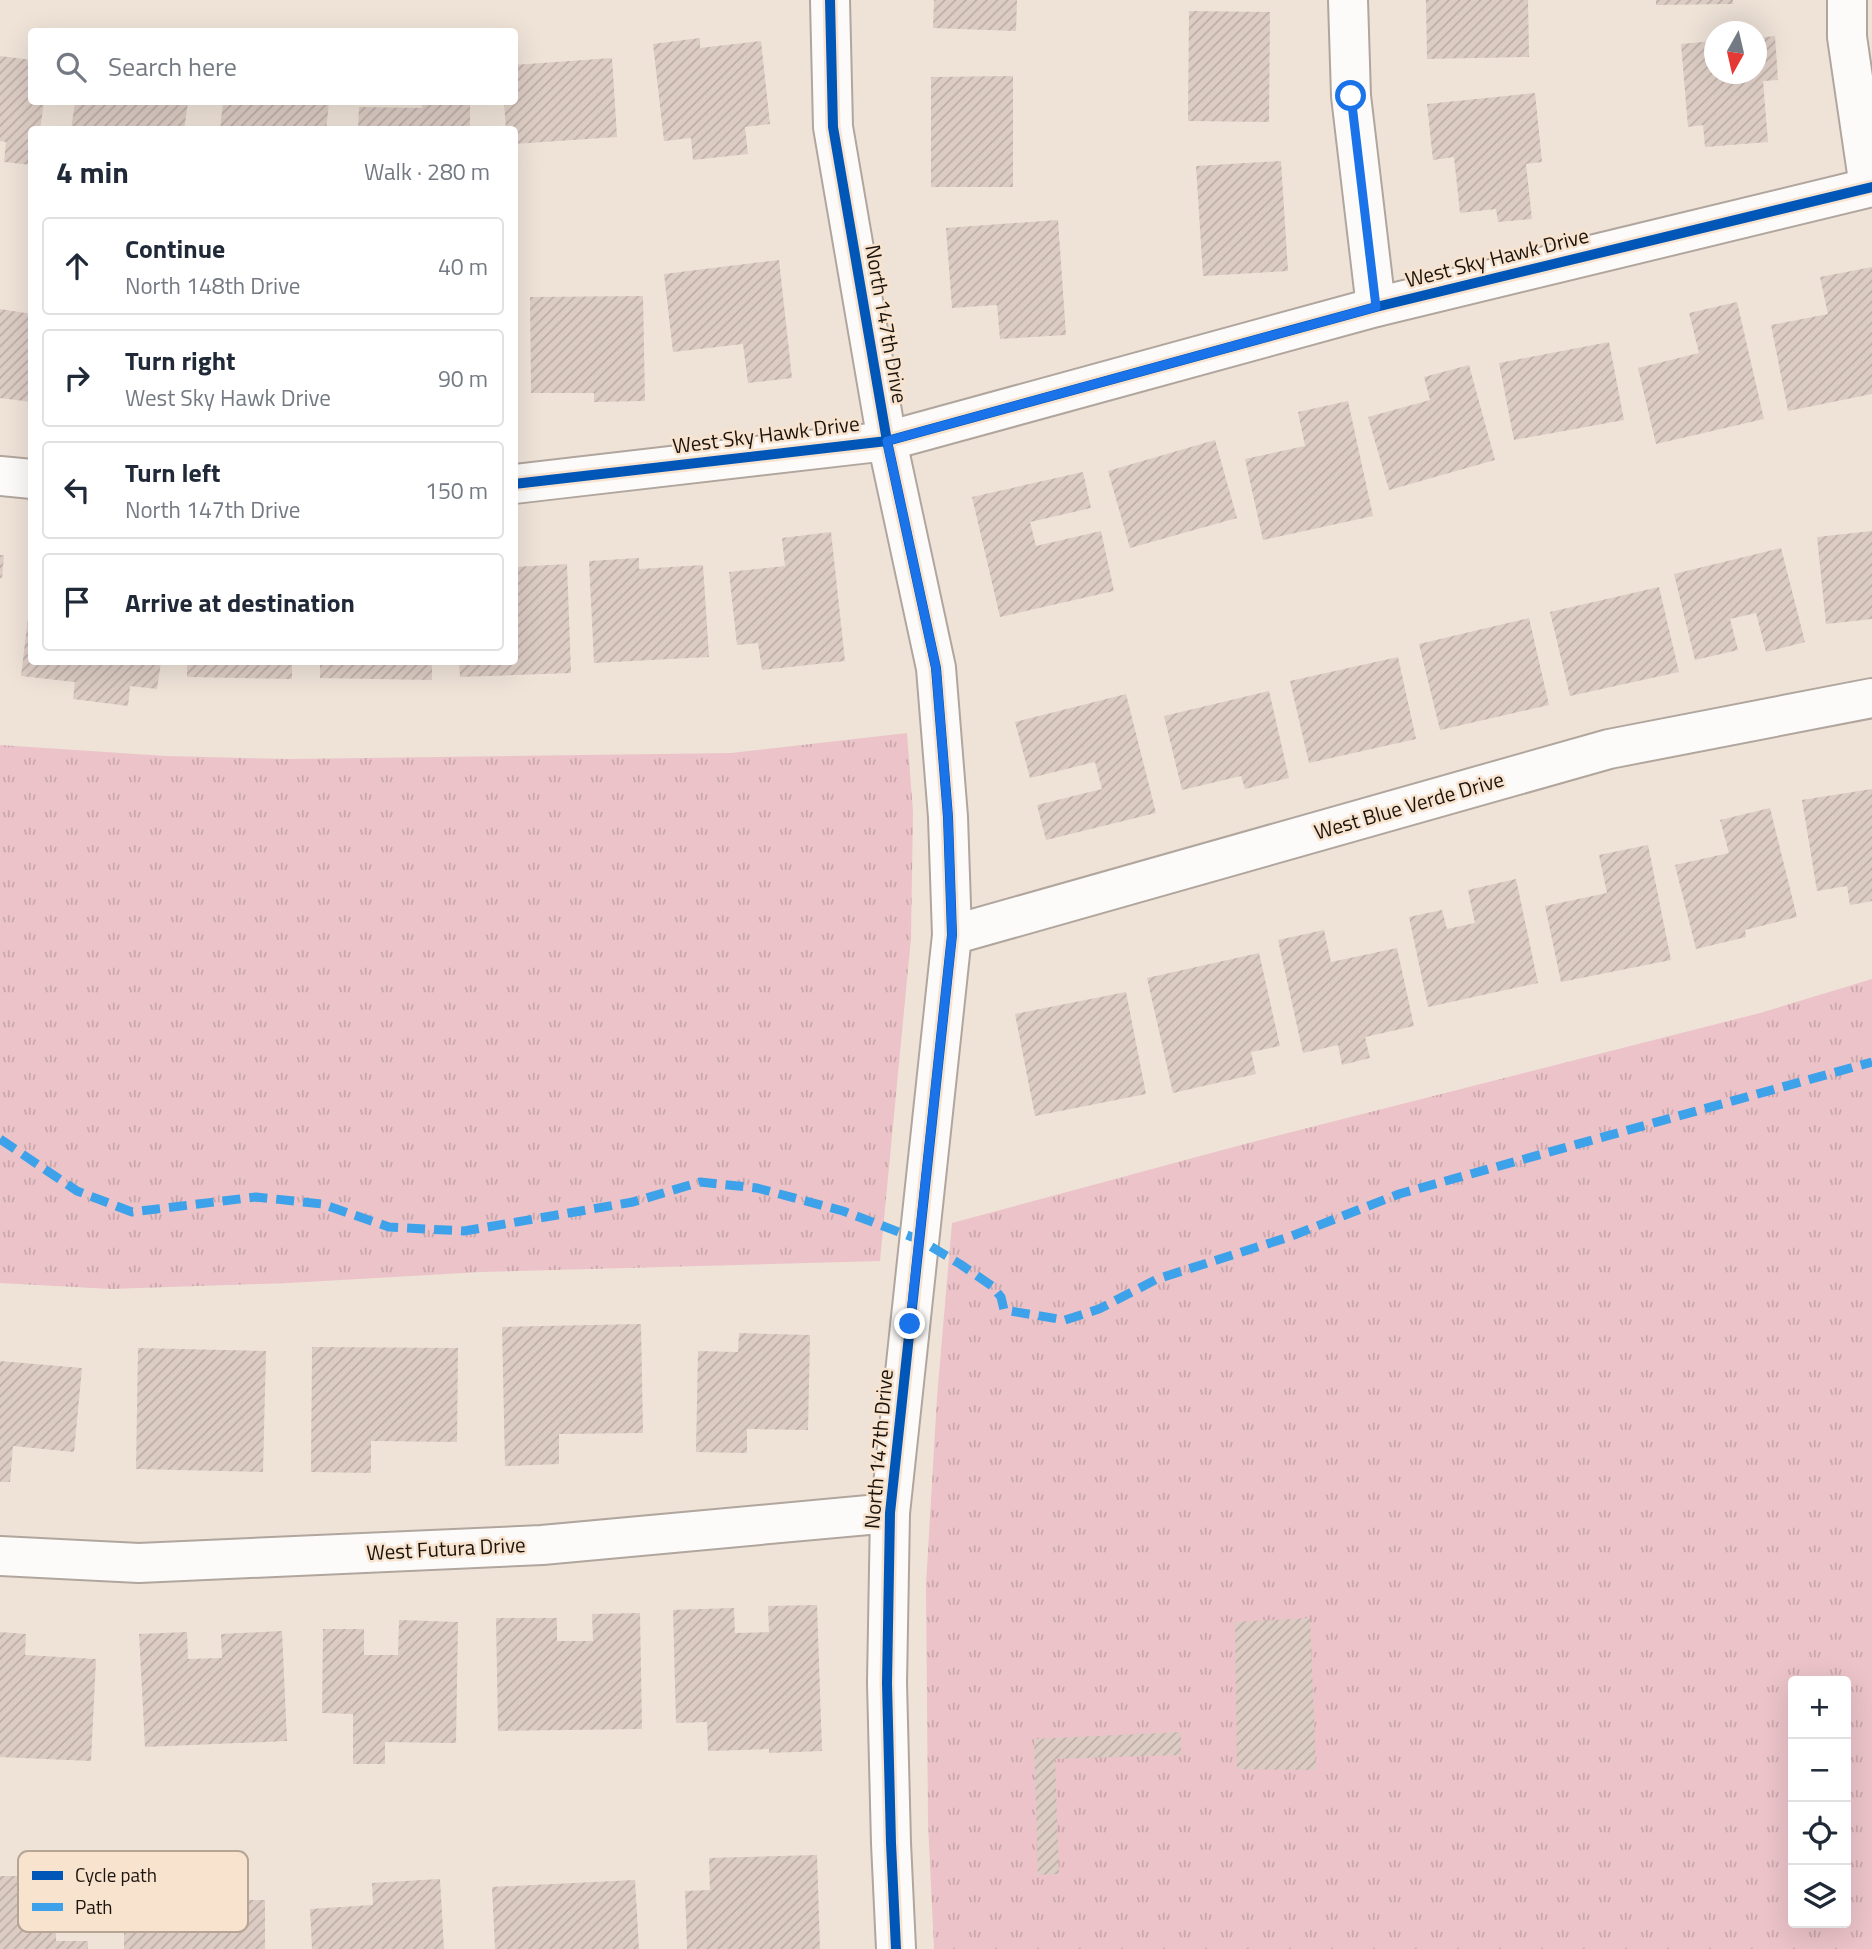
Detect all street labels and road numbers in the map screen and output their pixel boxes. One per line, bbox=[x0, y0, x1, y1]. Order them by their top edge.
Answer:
street label: West Sky Hawk Drive bbox=[1402, 219, 1592, 295]
street label: North 147th Drive bbox=[857, 242, 917, 405]
street label: West Sky Hawk Drive bbox=[671, 407, 861, 461]
street label: West Blue Verde Drive bbox=[1310, 763, 1507, 847]
street label: North 147th Drive bbox=[855, 1368, 901, 1530]
street label: West Futura Drive bbox=[366, 1528, 526, 1568]

